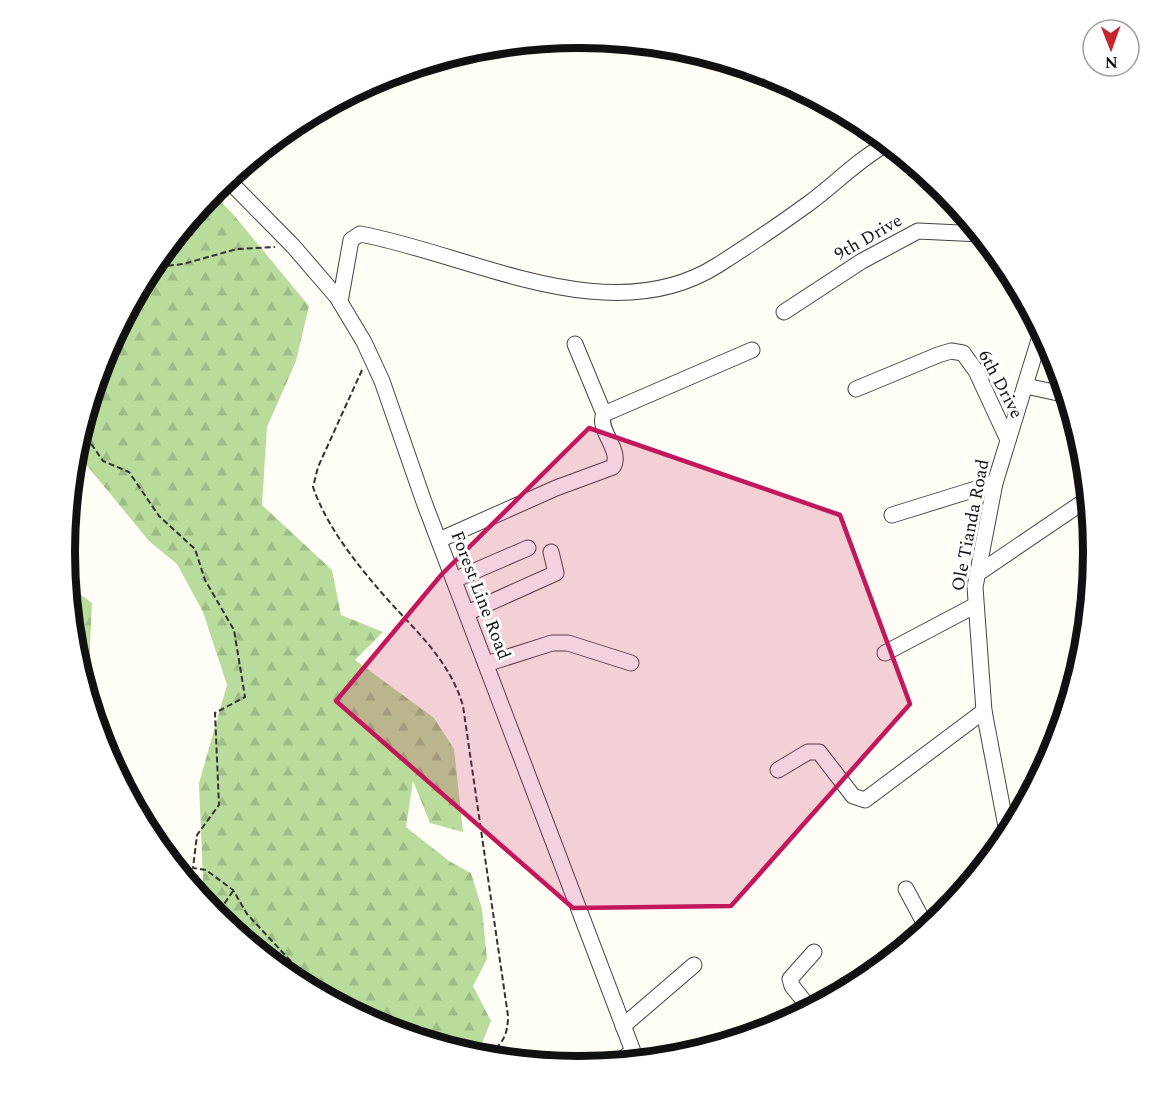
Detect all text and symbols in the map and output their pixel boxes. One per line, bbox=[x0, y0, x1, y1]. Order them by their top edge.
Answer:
north arrow bbox=[1081, 18, 1141, 78]
text: N bbox=[1105, 50, 1118, 74]
street label: 9th Drive bbox=[829, 207, 907, 268]
street label: 6th Drive bbox=[971, 345, 1030, 423]
street label: Ole Tianda Road bbox=[944, 457, 997, 593]
street label: Forest Line Road bbox=[444, 527, 517, 663]

